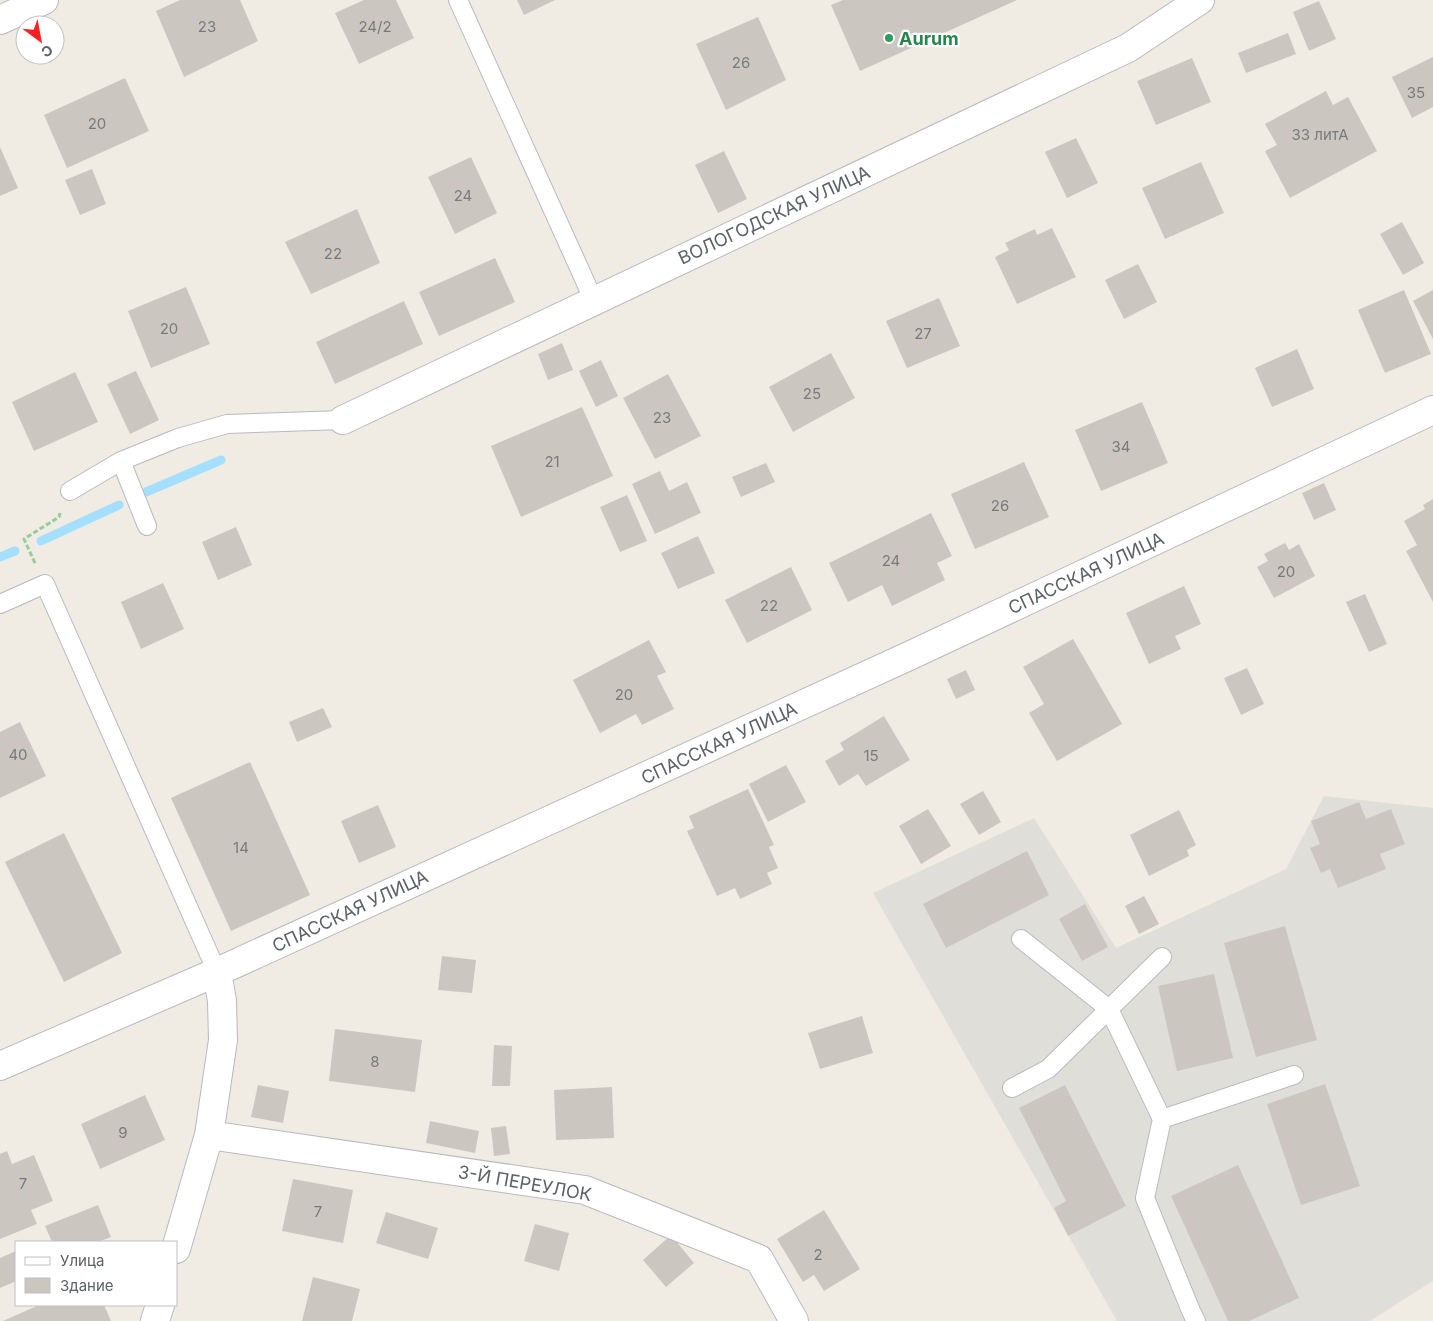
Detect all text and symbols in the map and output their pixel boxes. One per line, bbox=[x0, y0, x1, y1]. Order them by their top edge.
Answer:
north arrow bbox=[15, 15, 65, 65]
house number: 23 bbox=[198, 17, 216, 36]
house number: 24/2 bbox=[358, 17, 392, 36]
place label: Aurum bbox=[899, 28, 959, 49]
marker: Aurum bbox=[883, 32, 895, 44]
text: С bbox=[38, 41, 56, 61]
house number: 26 bbox=[732, 53, 750, 72]
house number: 35 bbox=[1407, 83, 1425, 102]
house number: 20 bbox=[88, 114, 106, 133]
house number: 33 литА bbox=[1292, 125, 1349, 144]
street label: ВОЛОГОДСКАЯ УЛИЦА bbox=[675, 161, 873, 269]
house number: 24 bbox=[454, 186, 472, 205]
house number: 22 bbox=[324, 244, 342, 263]
house number: 20 bbox=[160, 319, 178, 338]
house number: 27 bbox=[914, 324, 932, 343]
house number: 25 bbox=[803, 384, 821, 403]
house number: 23 bbox=[653, 408, 671, 427]
house number: 34 bbox=[1112, 437, 1130, 456]
house number: 21 bbox=[544, 452, 560, 471]
house number: 26 bbox=[991, 496, 1009, 515]
street label: СПАССКАЯ УЛИЦА bbox=[1005, 528, 1167, 618]
house number: 24 bbox=[882, 551, 900, 570]
house number: 20 bbox=[1277, 562, 1295, 581]
house number: 22 bbox=[760, 596, 778, 615]
house number: 20 bbox=[615, 685, 633, 704]
street label: СПАССКАЯ УЛИЦА bbox=[638, 698, 800, 788]
house number: 40 bbox=[8, 745, 28, 764]
house number: 15 bbox=[863, 746, 879, 765]
house number: 14 bbox=[233, 838, 249, 857]
street label: СПАССКАЯ УЛИЦА bbox=[269, 866, 431, 956]
house number: 8 bbox=[370, 1052, 380, 1071]
house number: 9 bbox=[118, 1123, 128, 1142]
street label: 3-Й ПЕРЕУЛОК bbox=[457, 1160, 594, 1205]
house number: 7 bbox=[19, 1174, 27, 1193]
house number: 7 bbox=[314, 1202, 322, 1221]
legend bbox=[15, 1241, 178, 1306]
house number: 2 bbox=[813, 1245, 823, 1264]
text: Улица bbox=[60, 1251, 104, 1270]
text: Здание bbox=[60, 1276, 114, 1295]

